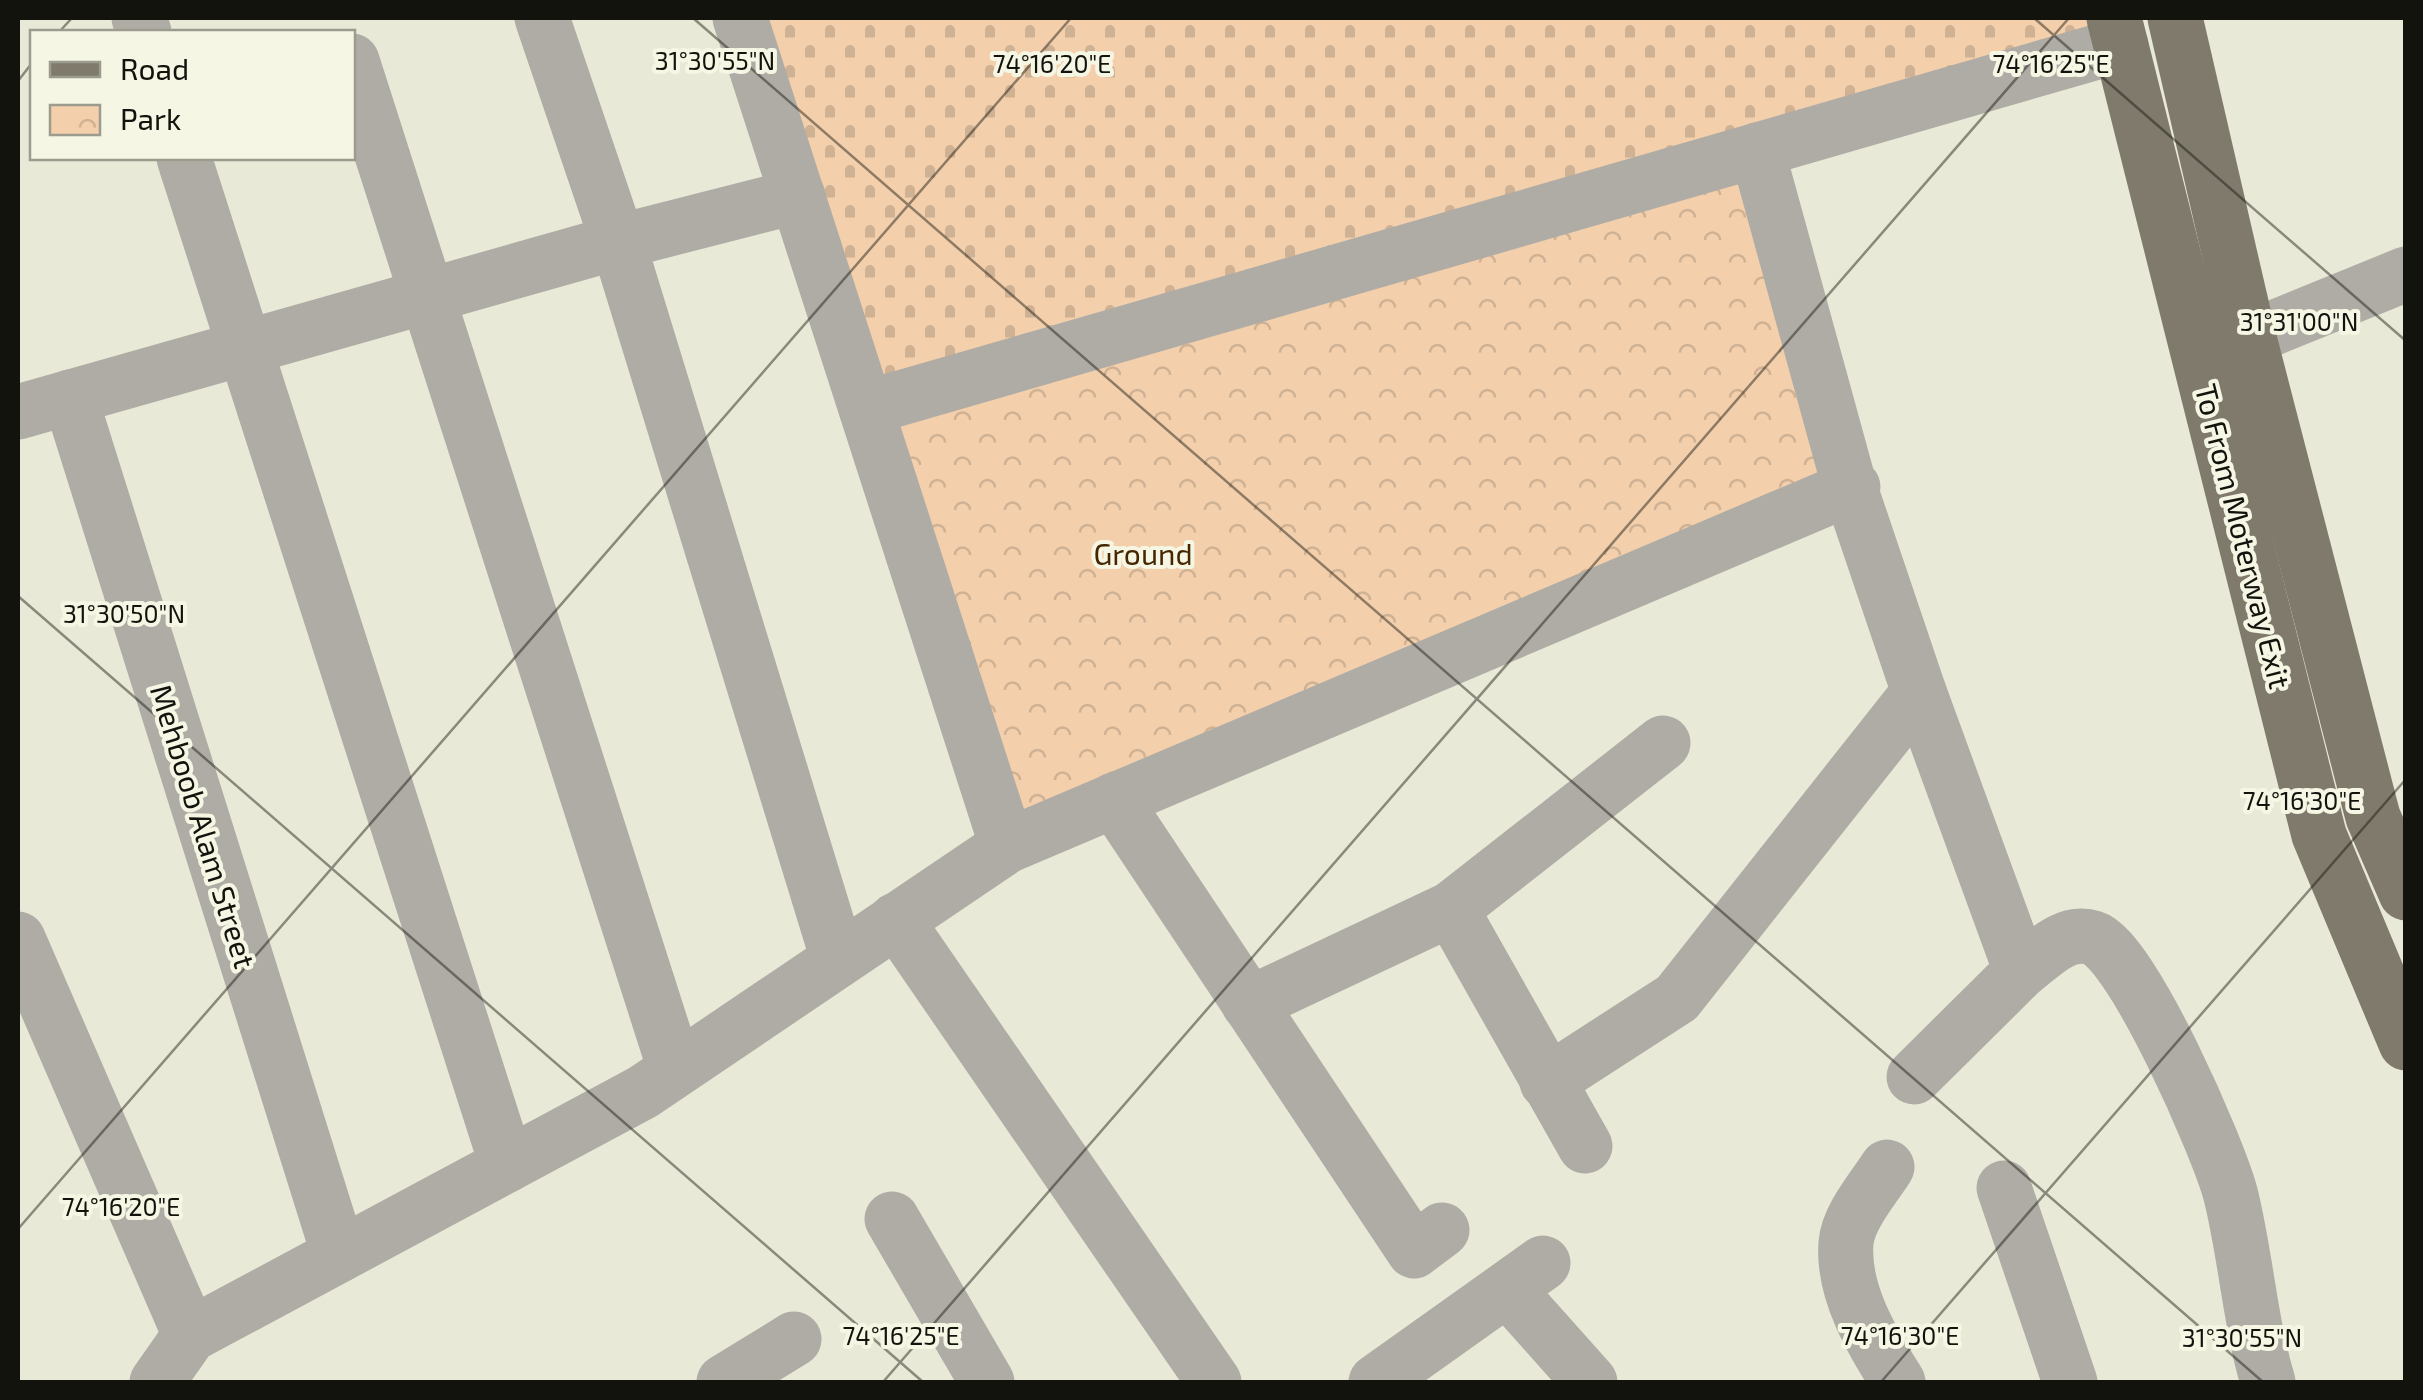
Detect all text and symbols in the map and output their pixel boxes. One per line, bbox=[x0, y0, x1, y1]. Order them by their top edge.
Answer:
legend bbox=[30, 30, 355, 160]
text: 31°30'55"N bbox=[655, 45, 775, 75]
text: 74°16'20"E bbox=[993, 48, 1111, 78]
text: 74°16'25"E bbox=[1992, 48, 2110, 78]
text: Road bbox=[120, 50, 189, 86]
text: Park bbox=[120, 100, 181, 136]
text: 31°31'00"N bbox=[2240, 306, 2358, 336]
street label: To From Moterway Exit bbox=[2189, 380, 2299, 692]
park label: Ground bbox=[1093, 535, 1193, 571]
text: 31°30'50"N bbox=[63, 598, 185, 628]
street label: Mehboob Alam Street bbox=[144, 680, 264, 972]
text: 74°16'30"E bbox=[2243, 785, 2361, 815]
text: 74°16'20"E bbox=[62, 1191, 180, 1221]
text: 74°16'25"E bbox=[842, 1320, 960, 1350]
text: 74°16'30"E bbox=[1841, 1320, 1959, 1350]
text: 31°30'55"N bbox=[2182, 1322, 2302, 1352]

